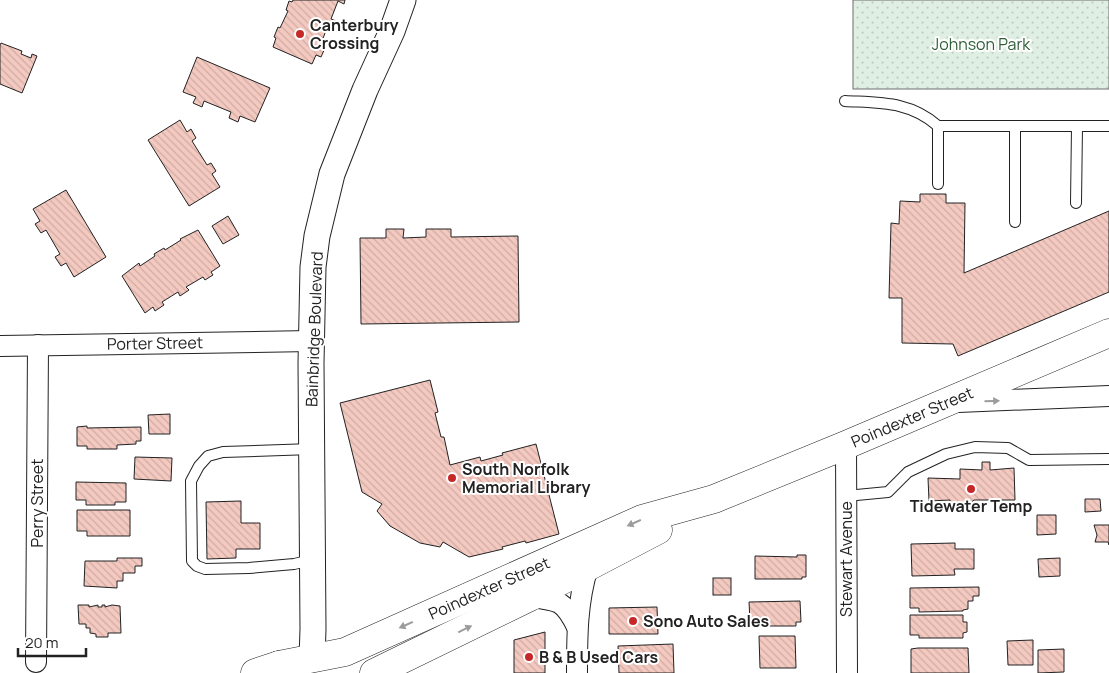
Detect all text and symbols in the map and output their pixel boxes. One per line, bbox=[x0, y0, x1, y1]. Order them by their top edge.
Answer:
place label: Canterbury Crossing bbox=[310, 14, 399, 54]
marker: Canterbury Crossing bbox=[294, 28, 306, 40]
park label: Johnson Park bbox=[932, 33, 1031, 55]
street label: Bainbridge Boulevard bbox=[300, 251, 328, 407]
street label: Porter Street bbox=[107, 331, 203, 355]
street label: Poindexter Street bbox=[848, 381, 976, 453]
one-way arrow bbox=[985, 397, 1001, 405]
street label: Perry Street bbox=[26, 458, 48, 548]
place label: South Norfolk Memorial Library bbox=[462, 458, 590, 498]
marker: South Norfolk Memorial Library bbox=[446, 472, 458, 484]
marker: Tidewater Temp bbox=[965, 483, 977, 495]
place label: Tidewater Temp bbox=[910, 495, 1032, 517]
street label: Stewart Avenue bbox=[835, 501, 857, 617]
one-way arrow bbox=[627, 519, 641, 527]
street label: Poindexter Street bbox=[425, 551, 553, 625]
place label: Sono Auto Sales bbox=[643, 610, 770, 632]
marker: Sono Auto Sales bbox=[627, 615, 639, 627]
one-way arrow bbox=[399, 622, 413, 630]
one-way arrow bbox=[458, 624, 472, 632]
scale bar bbox=[18, 626, 85, 658]
text: 20 m bbox=[25, 632, 58, 653]
place label: B & B Used Cars bbox=[539, 646, 658, 668]
marker: B & B Used Cars bbox=[523, 651, 535, 663]

